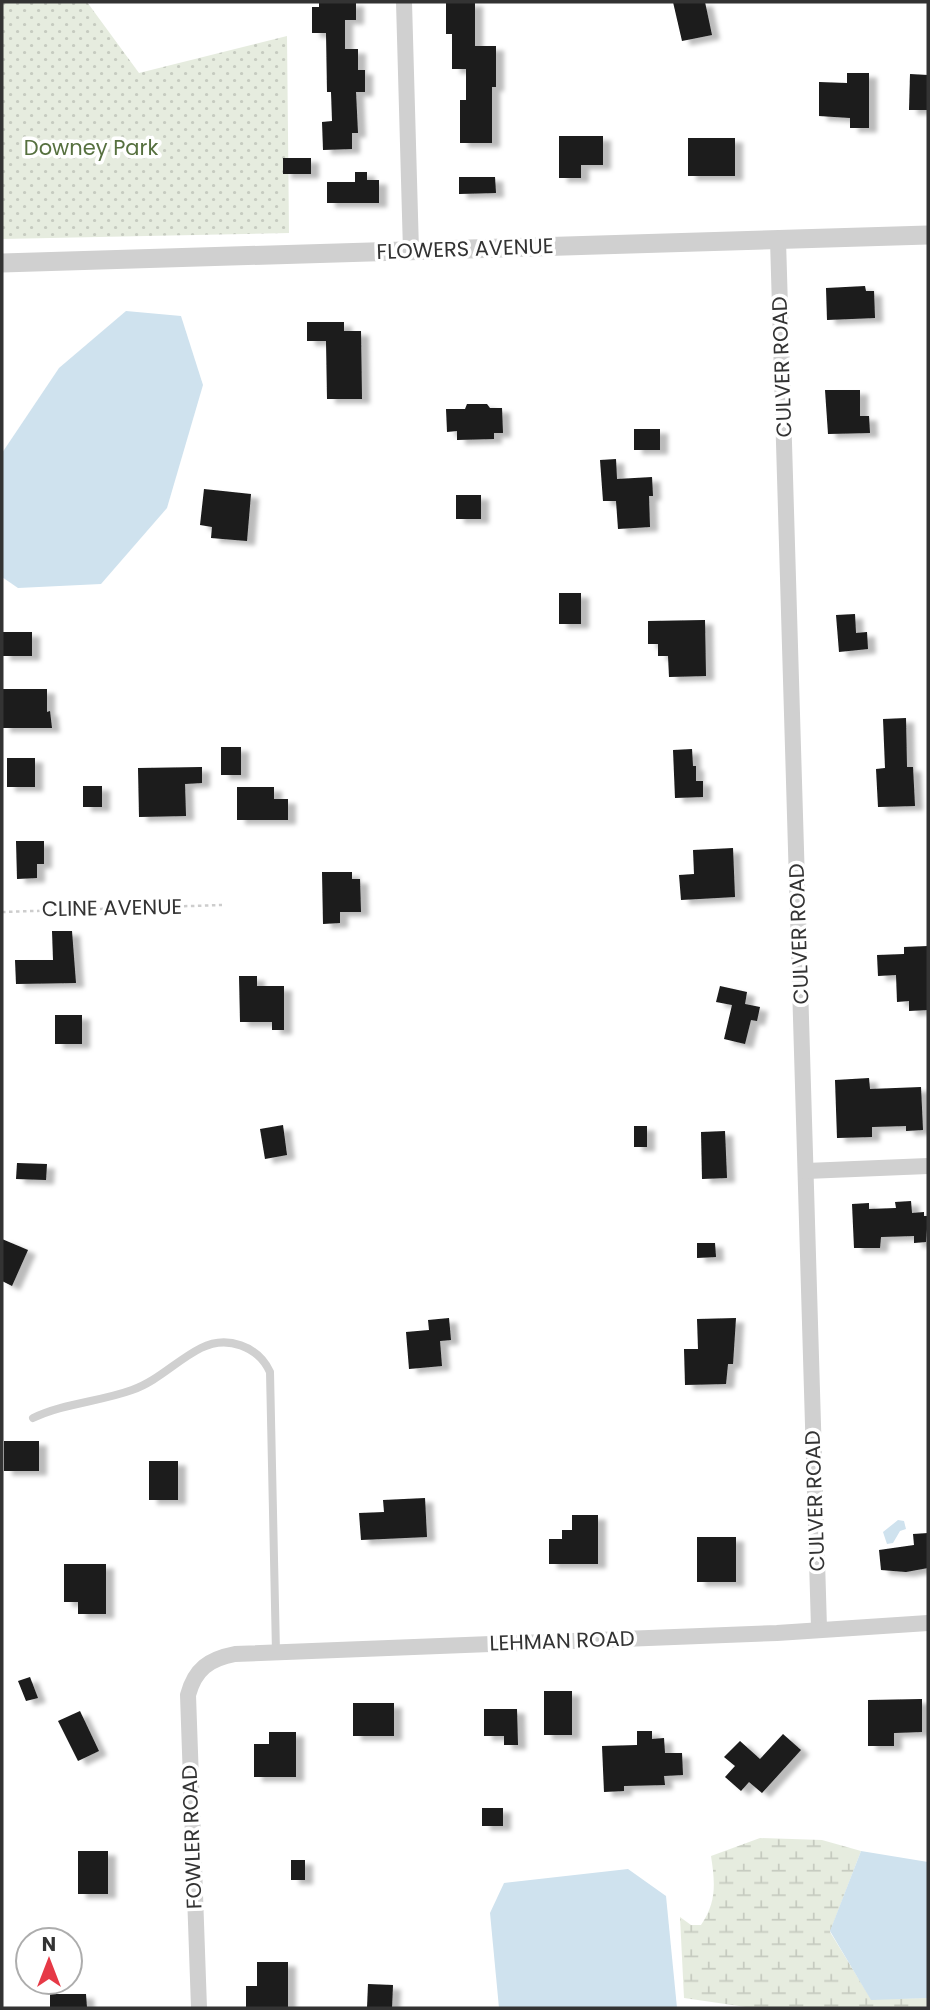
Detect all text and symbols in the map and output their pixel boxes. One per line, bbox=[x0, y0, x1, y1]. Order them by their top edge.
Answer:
park label: Downey Park bbox=[24, 133, 158, 162]
street label: FLOWERS AVENUE bbox=[376, 231, 554, 266]
street label: CULVER ROAD bbox=[765, 296, 798, 438]
street label: CULVER ROAD bbox=[782, 863, 815, 1005]
street label: CLINE AVENUE bbox=[42, 892, 182, 923]
street label: CULVER ROAD bbox=[798, 1430, 831, 1572]
street label: LEHMAN ROAD bbox=[489, 1623, 635, 1658]
street label: FOWLER ROAD bbox=[174, 1765, 209, 1910]
north arrow bbox=[14, 1926, 84, 1996]
text: N bbox=[42, 1931, 56, 1958]

